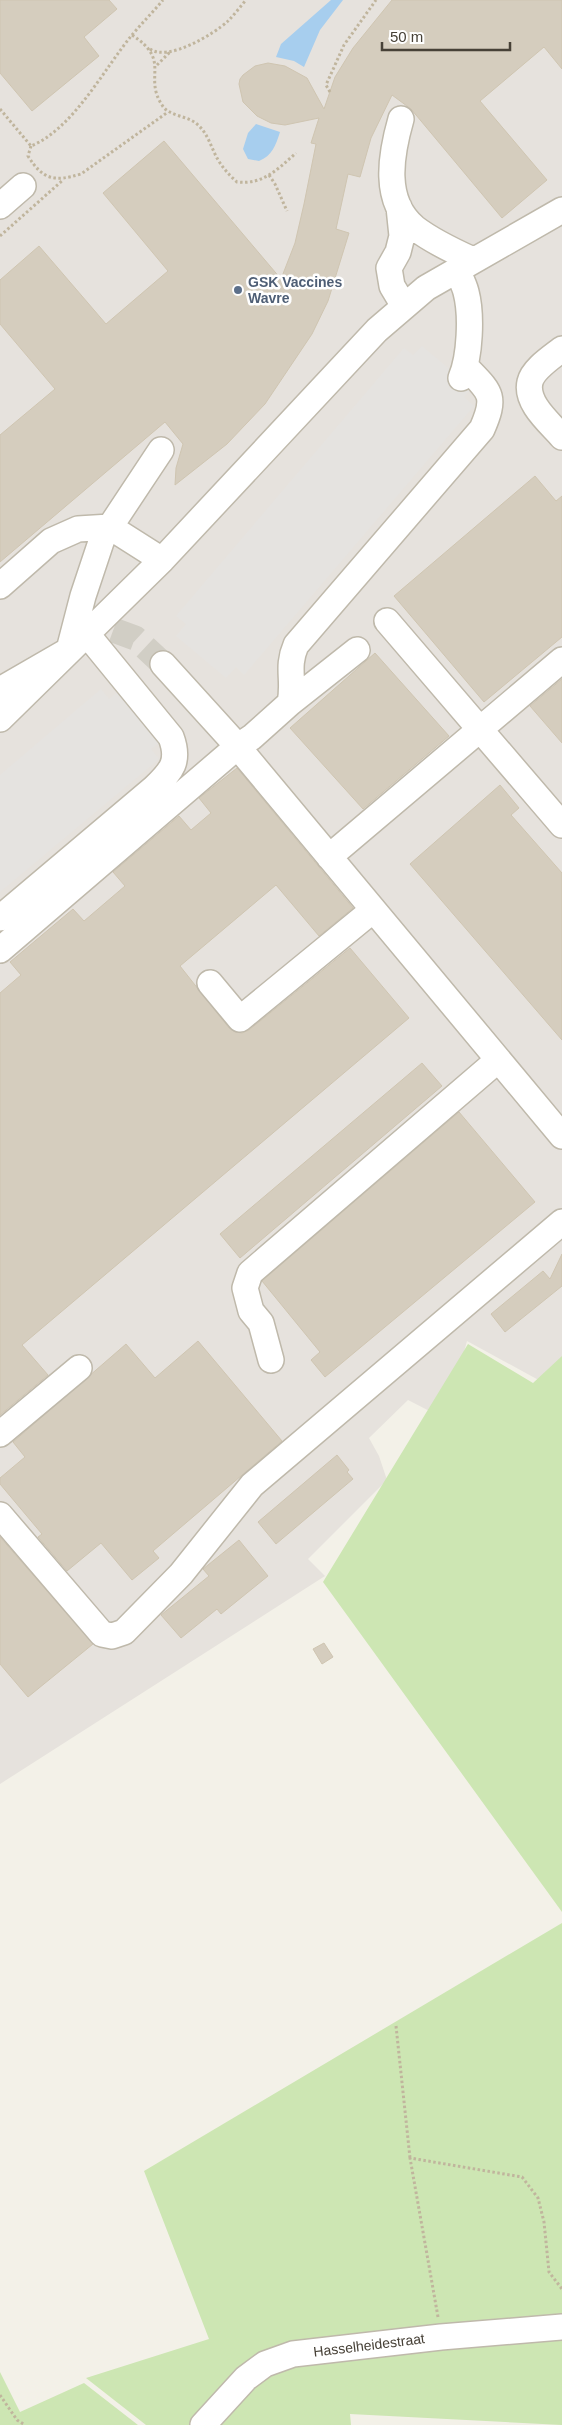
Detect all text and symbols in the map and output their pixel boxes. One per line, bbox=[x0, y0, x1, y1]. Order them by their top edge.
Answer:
scale bar bbox=[382, 20, 510, 52]
text: 50 m bbox=[390, 28, 423, 45]
place label: GSK Vaccines Wavre bbox=[248, 274, 342, 306]
marker: GSK Vaccines Wavre bbox=[232, 284, 244, 296]
street label: Hasselheidestraat bbox=[312, 2330, 426, 2360]

